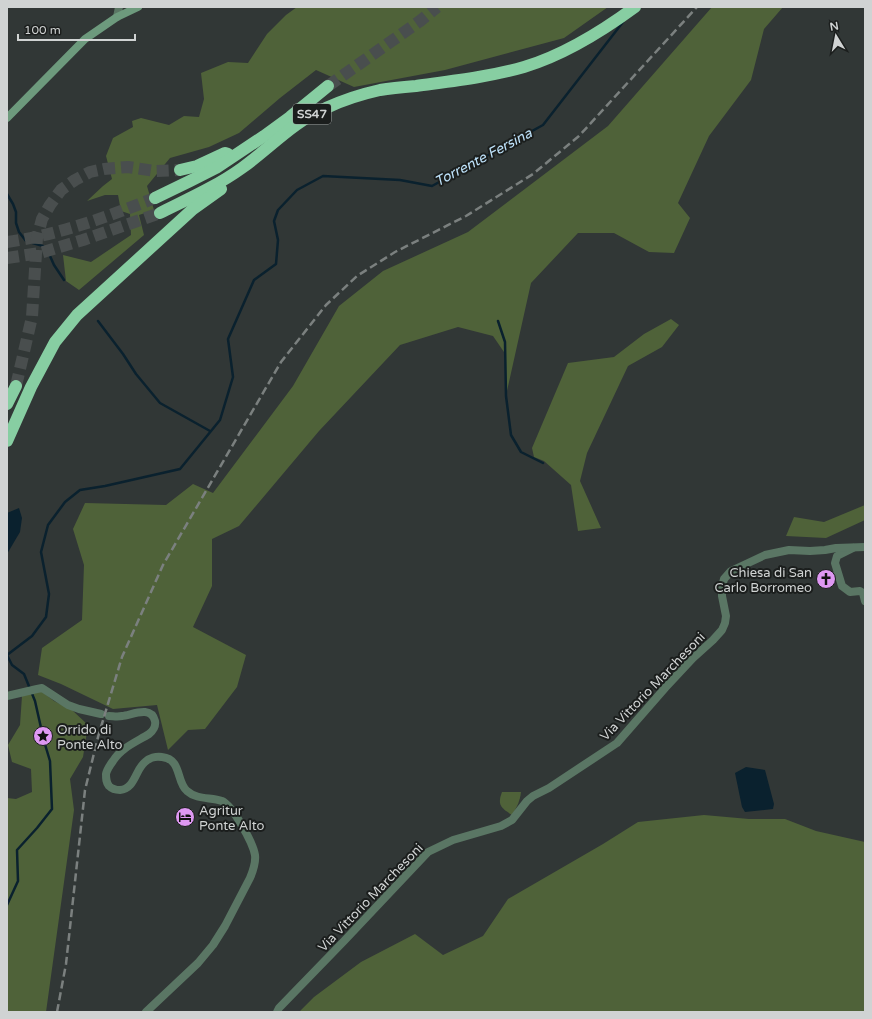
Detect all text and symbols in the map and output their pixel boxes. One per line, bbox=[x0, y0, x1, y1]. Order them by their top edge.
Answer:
scale bar bbox=[18, 16, 135, 42]
north arrow bbox=[816, 16, 856, 56]
text: N bbox=[829, 19, 840, 34]
text: 100 m bbox=[24, 23, 61, 37]
road number: SS47 bbox=[293, 104, 331, 124]
water label: Torrente Fersina bbox=[432, 124, 536, 190]
place label: Chiesa di San Carlo Borromeo bbox=[714, 565, 812, 596]
church icon: Chiesa di San Carlo Borromeo bbox=[815, 568, 837, 590]
street label: Via Vittorio Marchesoni bbox=[597, 629, 709, 744]
place label: Orrido di Ponte Alto bbox=[57, 722, 123, 753]
place icon: Orrido di Ponte Alto bbox=[32, 725, 54, 747]
place label: Agritur Ponte Alto bbox=[199, 803, 265, 834]
hotel icon: Agritur Ponte Alto bbox=[174, 806, 196, 828]
street label: Via Vittorio Marchesoni bbox=[315, 840, 427, 955]

